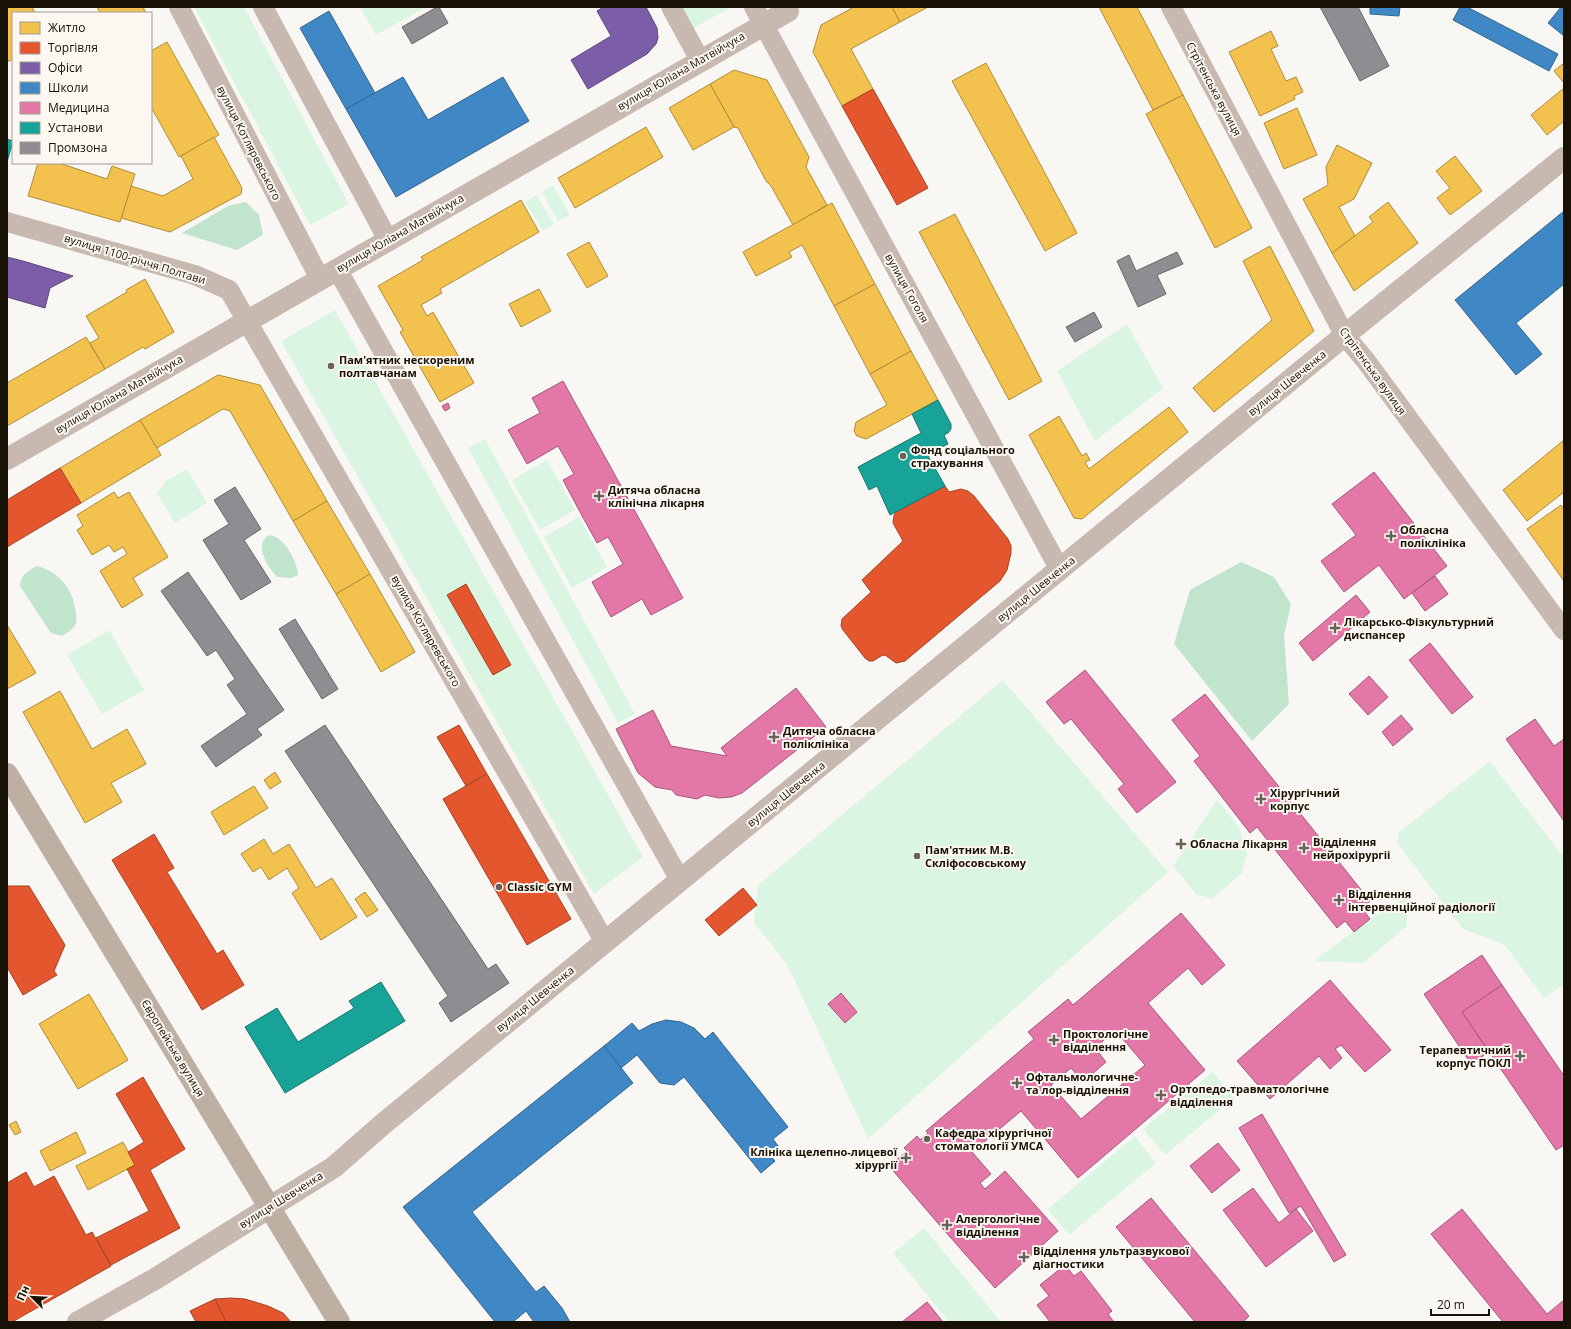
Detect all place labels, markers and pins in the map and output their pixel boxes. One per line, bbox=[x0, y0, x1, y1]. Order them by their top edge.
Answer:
place label: Пам'ятник нескореним полтавчанам bbox=[339, 352, 475, 380]
marker: Пам'ятник нескореним полтавчанам bbox=[326, 361, 336, 371]
place label: Фонд соціального страхування bbox=[911, 442, 1015, 470]
marker: Фонд соціального страхування bbox=[898, 451, 908, 461]
place label: Дитяча обласна клінічна лікарня bbox=[608, 482, 705, 510]
marker: Дитяча обласна клінічна лікарня bbox=[593, 490, 605, 502]
place label: Обласна поліклініка bbox=[1400, 522, 1466, 550]
marker: Обласна поліклініка bbox=[1385, 530, 1397, 542]
place label: Лікарсько-Фізкультурний диспансер bbox=[1344, 614, 1494, 642]
marker: Лікарсько-Фізкультурний диспансер bbox=[1329, 622, 1341, 634]
place label: Дитяча обласна поліклініка bbox=[783, 723, 876, 751]
marker: Дитяча обласна поліклініка bbox=[768, 731, 780, 743]
place label: Хірургічний корпус bbox=[1270, 785, 1340, 813]
marker: Хірургічний корпус bbox=[1255, 793, 1267, 805]
place label: Відділення нейрохірургіі bbox=[1313, 834, 1390, 862]
place label: Обласна Лікарня bbox=[1190, 836, 1288, 851]
marker: Обласна Лікарня bbox=[1175, 838, 1187, 850]
place label: Пам'ятник М.В. Скліфосовському bbox=[925, 842, 1027, 870]
marker: Відділення нейрохірургіі bbox=[1298, 842, 1310, 854]
marker: Пам'ятник М.В. Скліфосовському bbox=[912, 851, 922, 861]
place label: Classic GYM bbox=[507, 879, 572, 894]
marker: Classic GYM bbox=[494, 882, 504, 892]
place label: Відділення інтервенційної радіології bbox=[1348, 886, 1496, 914]
marker: Відділення інтервенційної радіології bbox=[1333, 894, 1345, 906]
place label: Проктологічне відділення bbox=[1063, 1026, 1149, 1054]
marker: Проктологічне відділення bbox=[1048, 1034, 1060, 1046]
place label: Терапевтичний корпус ПОКЛ bbox=[1420, 1042, 1511, 1070]
marker: Терапевтичний корпус ПОКЛ bbox=[1514, 1050, 1526, 1062]
place label: Офтальмологичне- та лор-відділення bbox=[1026, 1069, 1138, 1097]
marker: Офтальмологичне- та лор-відділення bbox=[1011, 1077, 1023, 1089]
place label: Ортопедо-травматологічне відділення bbox=[1170, 1081, 1329, 1109]
marker: Ортопедо-травматологічне відділення bbox=[1155, 1089, 1167, 1101]
place label: Кафедра хірургічної стоматології УМСА bbox=[935, 1125, 1052, 1153]
marker: Кафедра хірургічної стоматології УМСА bbox=[922, 1134, 932, 1144]
place label: Клініка щелепно-лицевої хірургії bbox=[750, 1144, 898, 1172]
marker: Клініка щелепно-лицевої хірургії bbox=[900, 1152, 912, 1164]
place label: Алергологічне відділення bbox=[956, 1211, 1040, 1239]
marker: Алергологічне відділення bbox=[941, 1219, 953, 1231]
place label: Відділення ультразвукової діагностики bbox=[1033, 1243, 1190, 1271]
marker: Відділення ультразвукової діагностики bbox=[1018, 1251, 1030, 1263]

